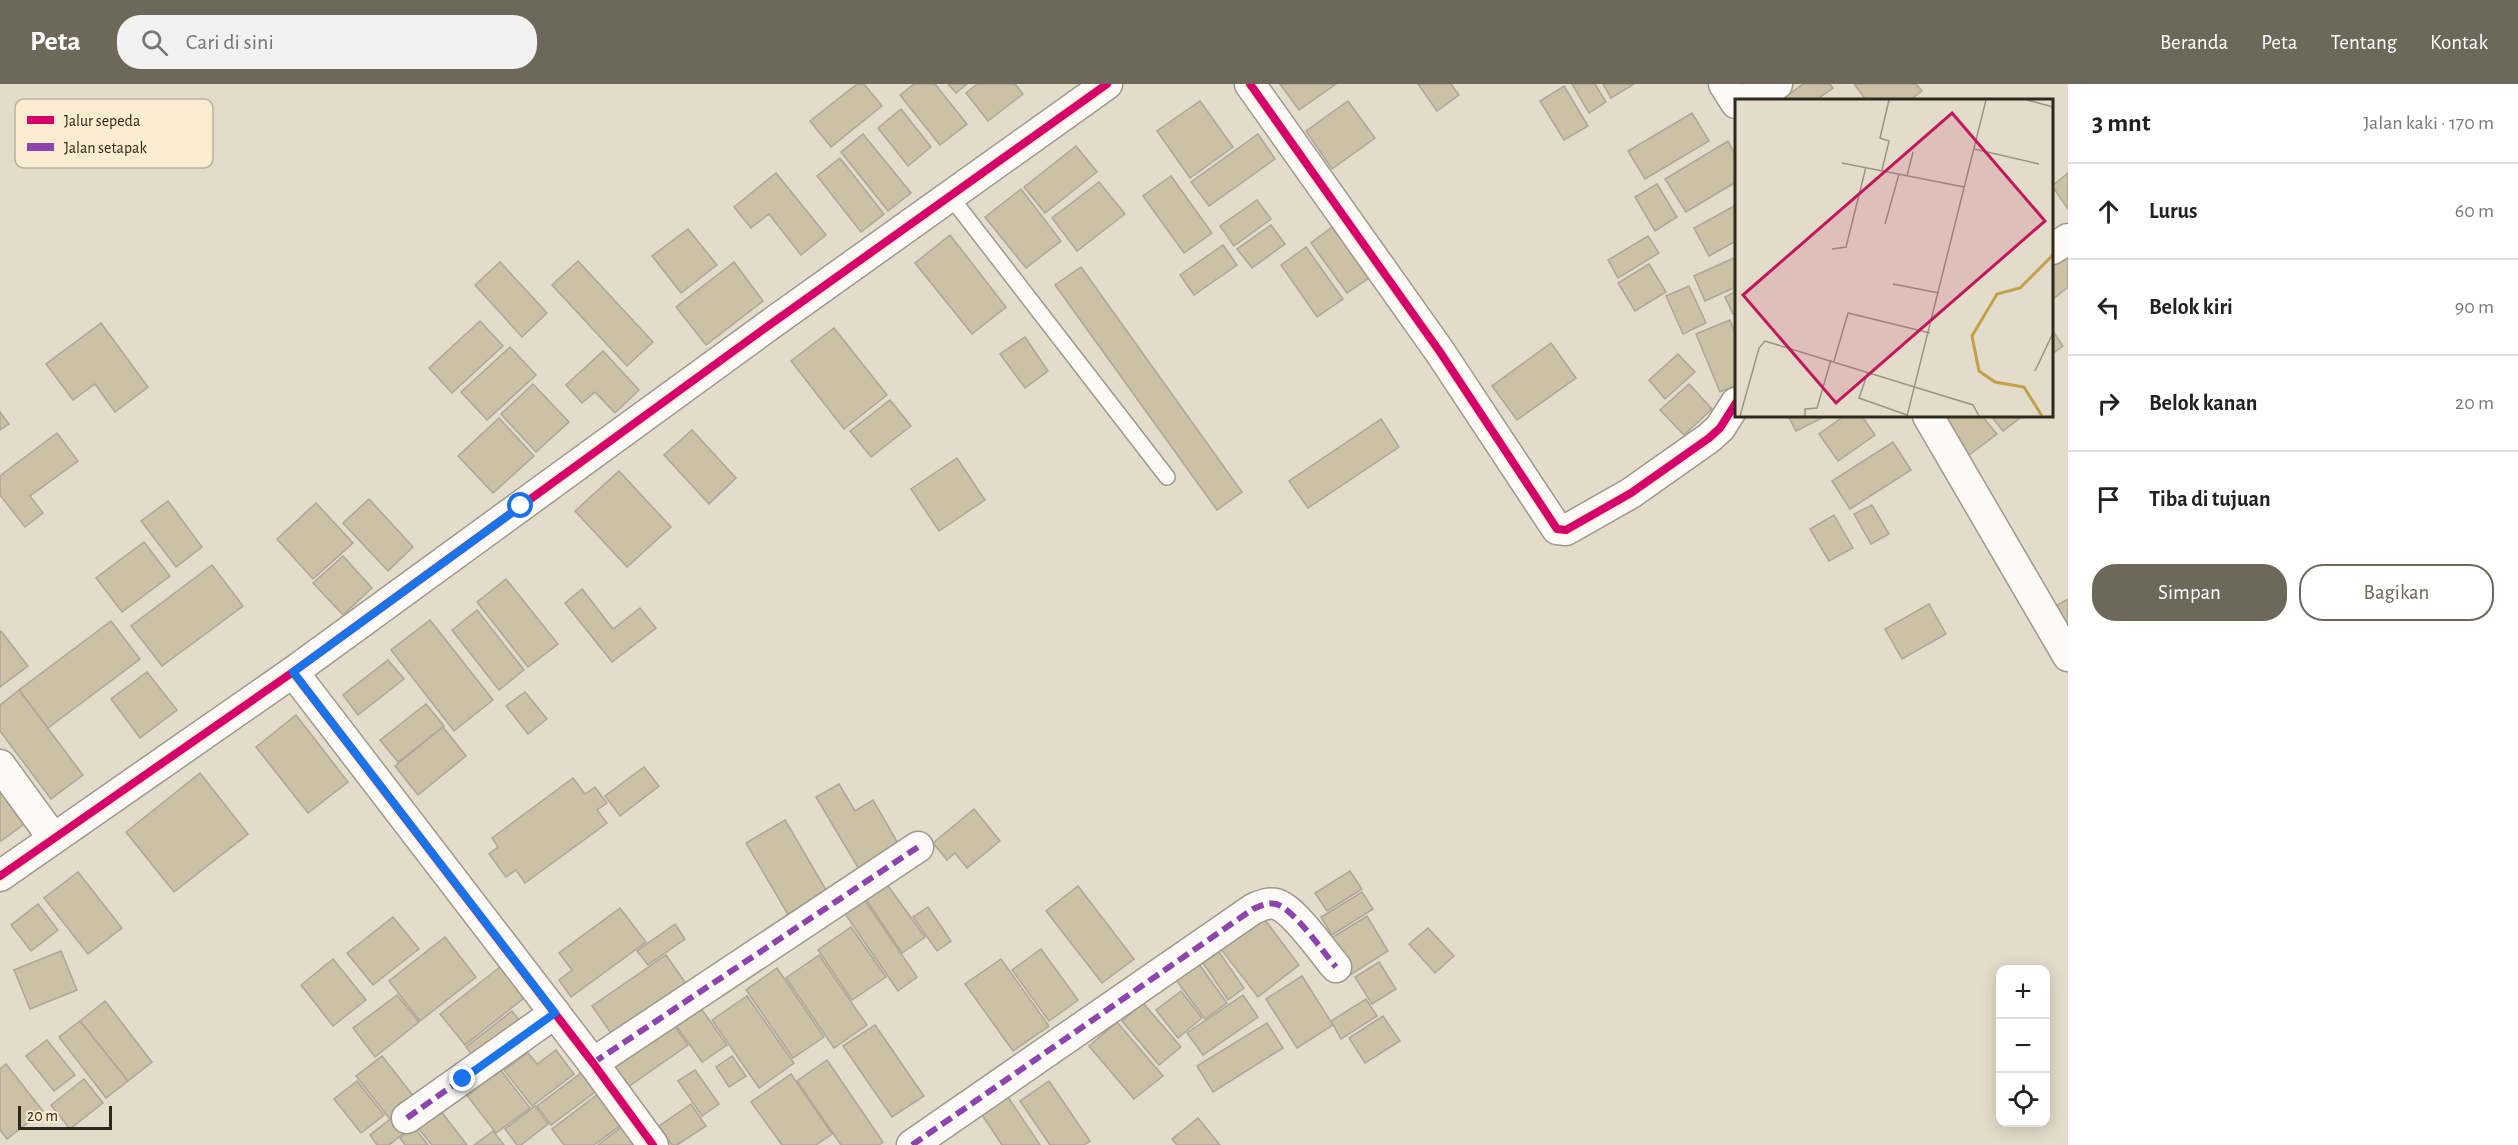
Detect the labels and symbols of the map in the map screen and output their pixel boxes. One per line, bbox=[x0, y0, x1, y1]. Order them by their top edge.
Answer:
legend bbox=[15, 99, 213, 168]
inset map bbox=[1735, 99, 2053, 417]
text: Jalur sepeda bbox=[64, 113, 140, 129]
text: Jalan setapak bbox=[64, 140, 147, 156]
route start bbox=[507, 492, 533, 518]
route end bbox=[449, 1065, 475, 1091]
scale bar bbox=[18, 1103, 112, 1130]

